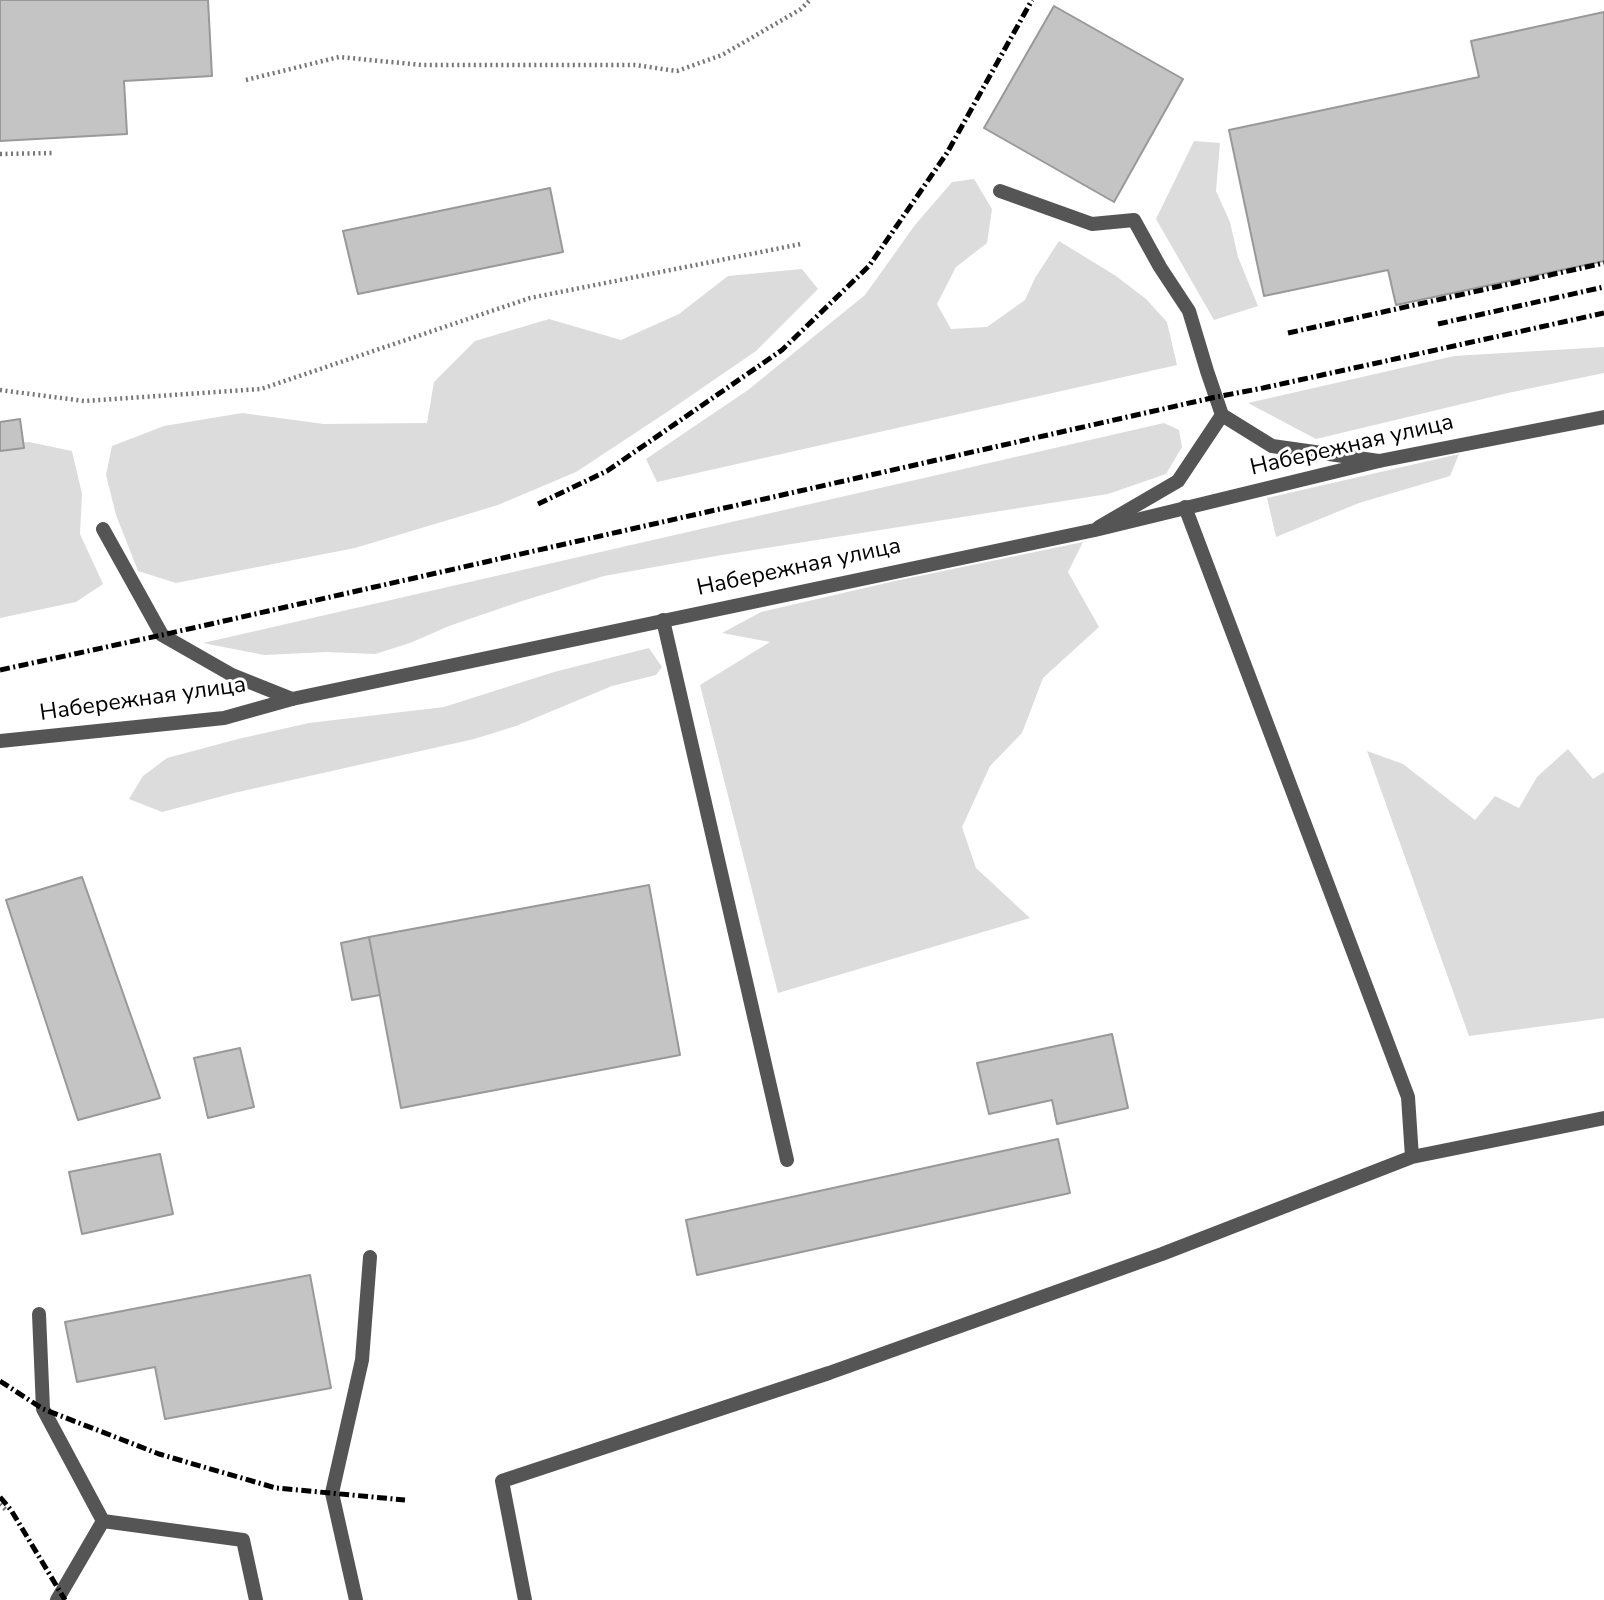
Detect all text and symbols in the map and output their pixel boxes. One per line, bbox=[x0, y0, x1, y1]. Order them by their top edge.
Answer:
street label: Набережная улица bbox=[1248, 409, 1456, 483]
street label: Набережная улица bbox=[694, 533, 904, 603]
street label: Набережная улица bbox=[38, 672, 248, 728]

